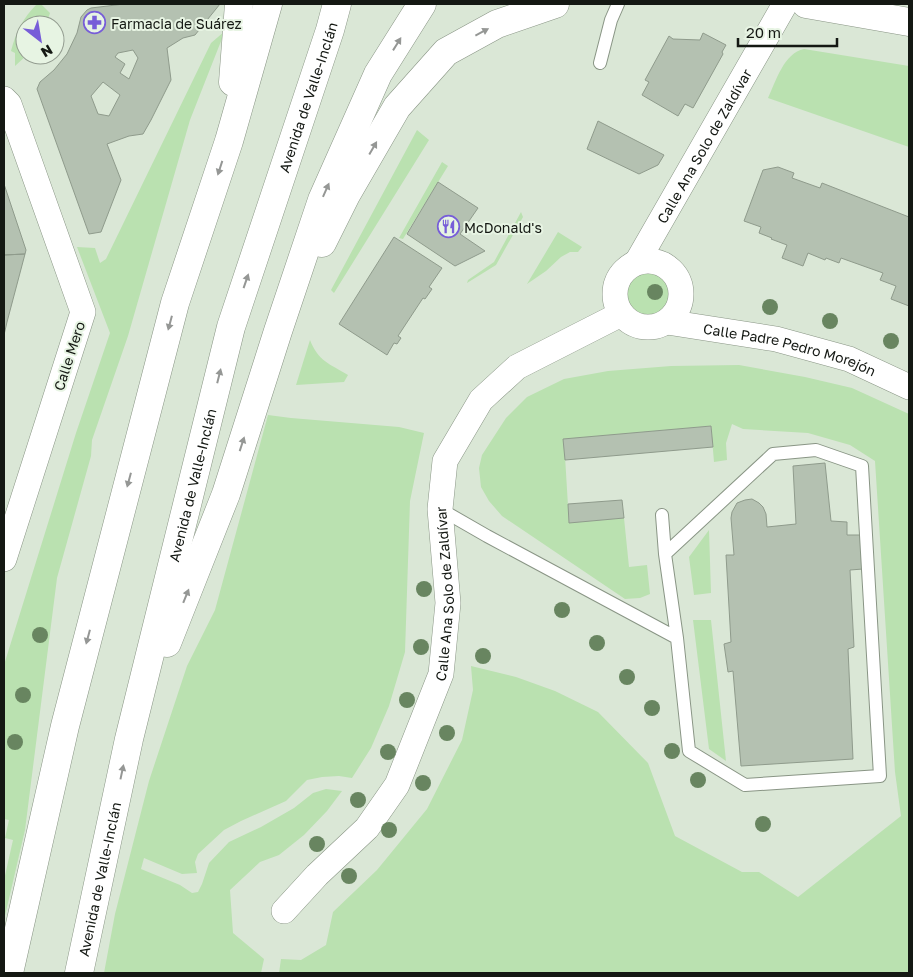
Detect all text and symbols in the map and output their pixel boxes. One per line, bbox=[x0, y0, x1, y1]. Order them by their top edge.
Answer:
pharmacy icon: Farmacia de Suárez bbox=[83, 11, 107, 35]
north arrow bbox=[15, 15, 65, 65]
place label: Farmacia de Suárez bbox=[111, 15, 242, 32]
scale bar bbox=[738, 15, 837, 47]
street label: Avenida de Valle-Inclán bbox=[275, 20, 340, 174]
text: 20 m bbox=[746, 23, 781, 41]
one-way arrow bbox=[475, 28, 489, 36]
one-way arrow bbox=[392, 38, 401, 51]
text: N bbox=[38, 42, 56, 62]
street label: Calle Ana Solo de Zaldívar bbox=[653, 65, 755, 226]
one-way arrow bbox=[369, 141, 377, 156]
one-way arrow bbox=[215, 161, 223, 176]
one-way arrow bbox=[323, 183, 331, 197]
restaurant icon: McDonald's bbox=[436, 215, 460, 239]
place label: McDonald's bbox=[464, 219, 542, 236]
one-way arrow bbox=[242, 273, 250, 288]
one-way arrow bbox=[166, 315, 174, 330]
street label: Calle Mero bbox=[50, 319, 88, 393]
street label: Calle Padre Pedro Morejón bbox=[702, 319, 879, 379]
one-way arrow bbox=[215, 368, 223, 383]
street label: Avenida de Valle-Inclán bbox=[165, 407, 219, 563]
one-way arrow bbox=[238, 436, 246, 451]
one-way arrow bbox=[125, 473, 133, 488]
street label: Calle Ana Solo de Zaldívar bbox=[431, 505, 457, 683]
one-way arrow bbox=[183, 589, 190, 604]
one-way arrow bbox=[84, 630, 92, 645]
one-way arrow bbox=[118, 764, 126, 779]
street label: Avenida de Valle-Inclán bbox=[74, 800, 124, 958]

